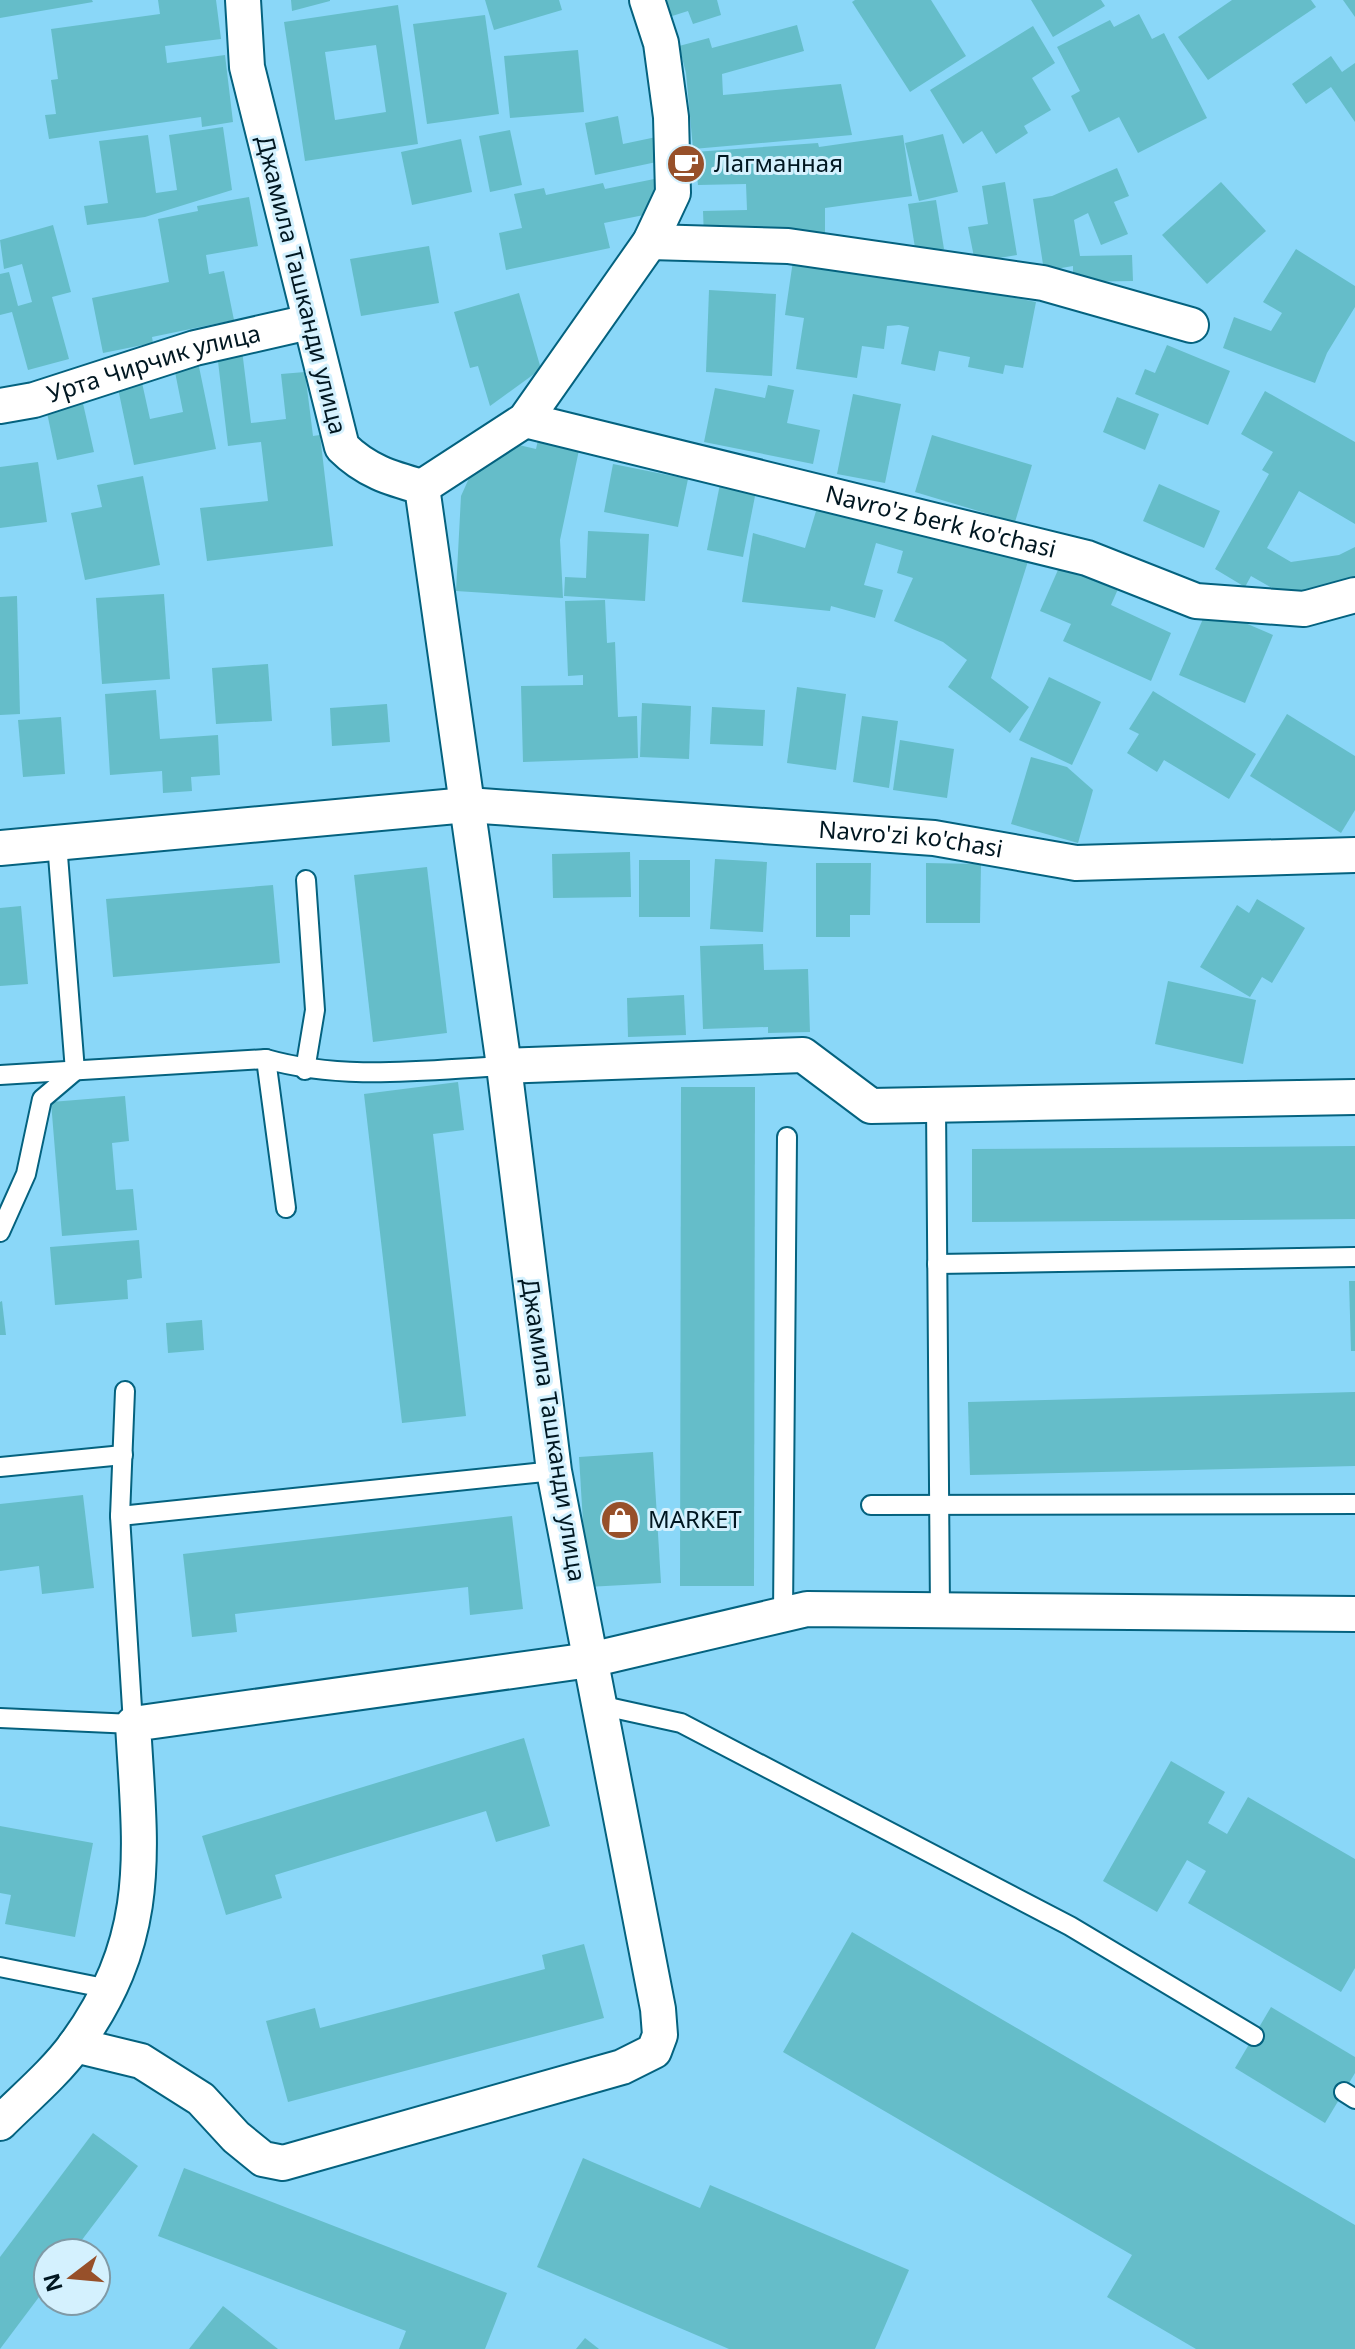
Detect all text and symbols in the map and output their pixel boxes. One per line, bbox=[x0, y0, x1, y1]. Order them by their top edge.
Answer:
street label: Джамила Ташканди улица bbox=[249, 132, 356, 438]
cafe icon: Лагманная bbox=[665, 143, 707, 185]
place label: Лагманная bbox=[714, 146, 843, 179]
street label: Урта Чирчик улица bbox=[43, 316, 264, 410]
street label: Navro'z berk ko'chasi bbox=[822, 476, 1060, 565]
street label: Navro'zi ko'chasi bbox=[817, 812, 1006, 865]
street label: Джамила Ташканди улица bbox=[514, 1276, 595, 1584]
shop icon: MARKET bbox=[599, 1499, 641, 1541]
place label: MARKET bbox=[648, 1502, 742, 1535]
north arrow bbox=[32, 2237, 112, 2317]
text: N bbox=[35, 2270, 69, 2296]

